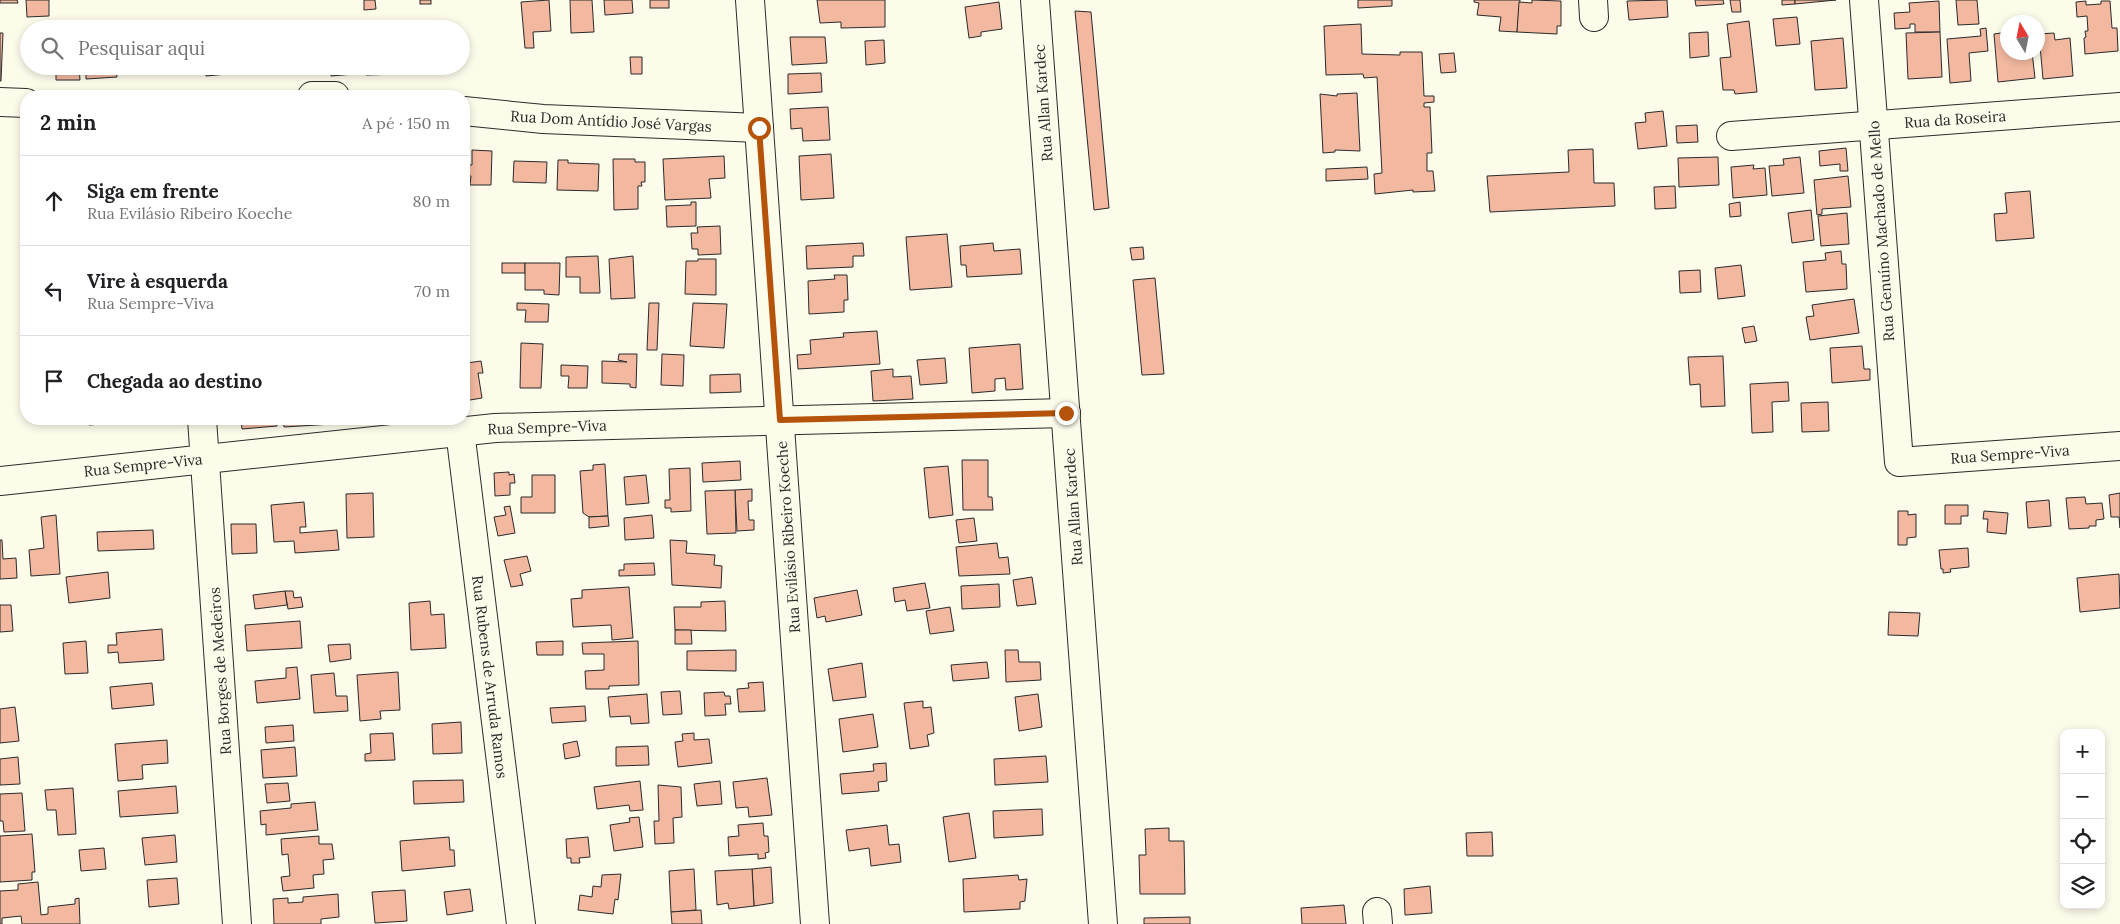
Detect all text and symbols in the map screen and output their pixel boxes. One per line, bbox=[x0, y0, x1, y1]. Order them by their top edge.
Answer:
north arrow bbox=[2000, 15, 2045, 60]
search box bbox=[20, 20, 470, 75]
icon: search bbox=[38, 34, 66, 62]
text: Pesquisar aqui bbox=[78, 36, 205, 60]
street label: Rua Allan Kardec bbox=[1029, 44, 1057, 162]
street label: Rua Dom Antídio José Vargas bbox=[510, 106, 712, 136]
street label: Rua da Roseira bbox=[1903, 106, 2007, 132]
text: 2 min bbox=[40, 109, 96, 136]
text: A pé · 150 m bbox=[362, 113, 450, 133]
route start bbox=[748, 117, 771, 140]
street label: Rua Genuíno Machado de Mello bbox=[1864, 120, 1898, 342]
text: Siga em frente bbox=[87, 179, 219, 203]
icon: ahead bbox=[40, 187, 68, 215]
text: 80 m bbox=[413, 191, 450, 211]
text: Rua Evilásio Ribeiro Koeche bbox=[87, 203, 292, 223]
text: Vire à esquerda bbox=[87, 269, 228, 293]
icon: left bbox=[40, 277, 68, 305]
text: 70 m bbox=[414, 281, 450, 301]
text: Rua Sempre-Viva bbox=[87, 293, 214, 313]
icon: arrive bbox=[40, 367, 68, 395]
text: Chegada ao destino bbox=[87, 369, 262, 393]
route end bbox=[1055, 402, 1078, 425]
street label: Rua Sempre-Viva bbox=[487, 415, 607, 439]
street label: Rua Evilásio Ribeiro Koeche bbox=[772, 440, 804, 634]
street label: Rua Sempre-Viva bbox=[1950, 440, 2070, 468]
street label: Rua Allan Kardec bbox=[1059, 448, 1087, 566]
street label: Rua Sempre-Viva bbox=[83, 449, 204, 481]
street label: Rua Rubens de Arruda Ramos bbox=[468, 574, 512, 780]
street label: Rua Borges de Medeiros bbox=[205, 586, 235, 755]
map controls bbox=[2060, 729, 2105, 909]
button: + bbox=[2060, 729, 2105, 774]
button: − bbox=[2060, 774, 2105, 819]
button: locate bbox=[2060, 819, 2105, 864]
button: layers bbox=[2060, 864, 2105, 909]

